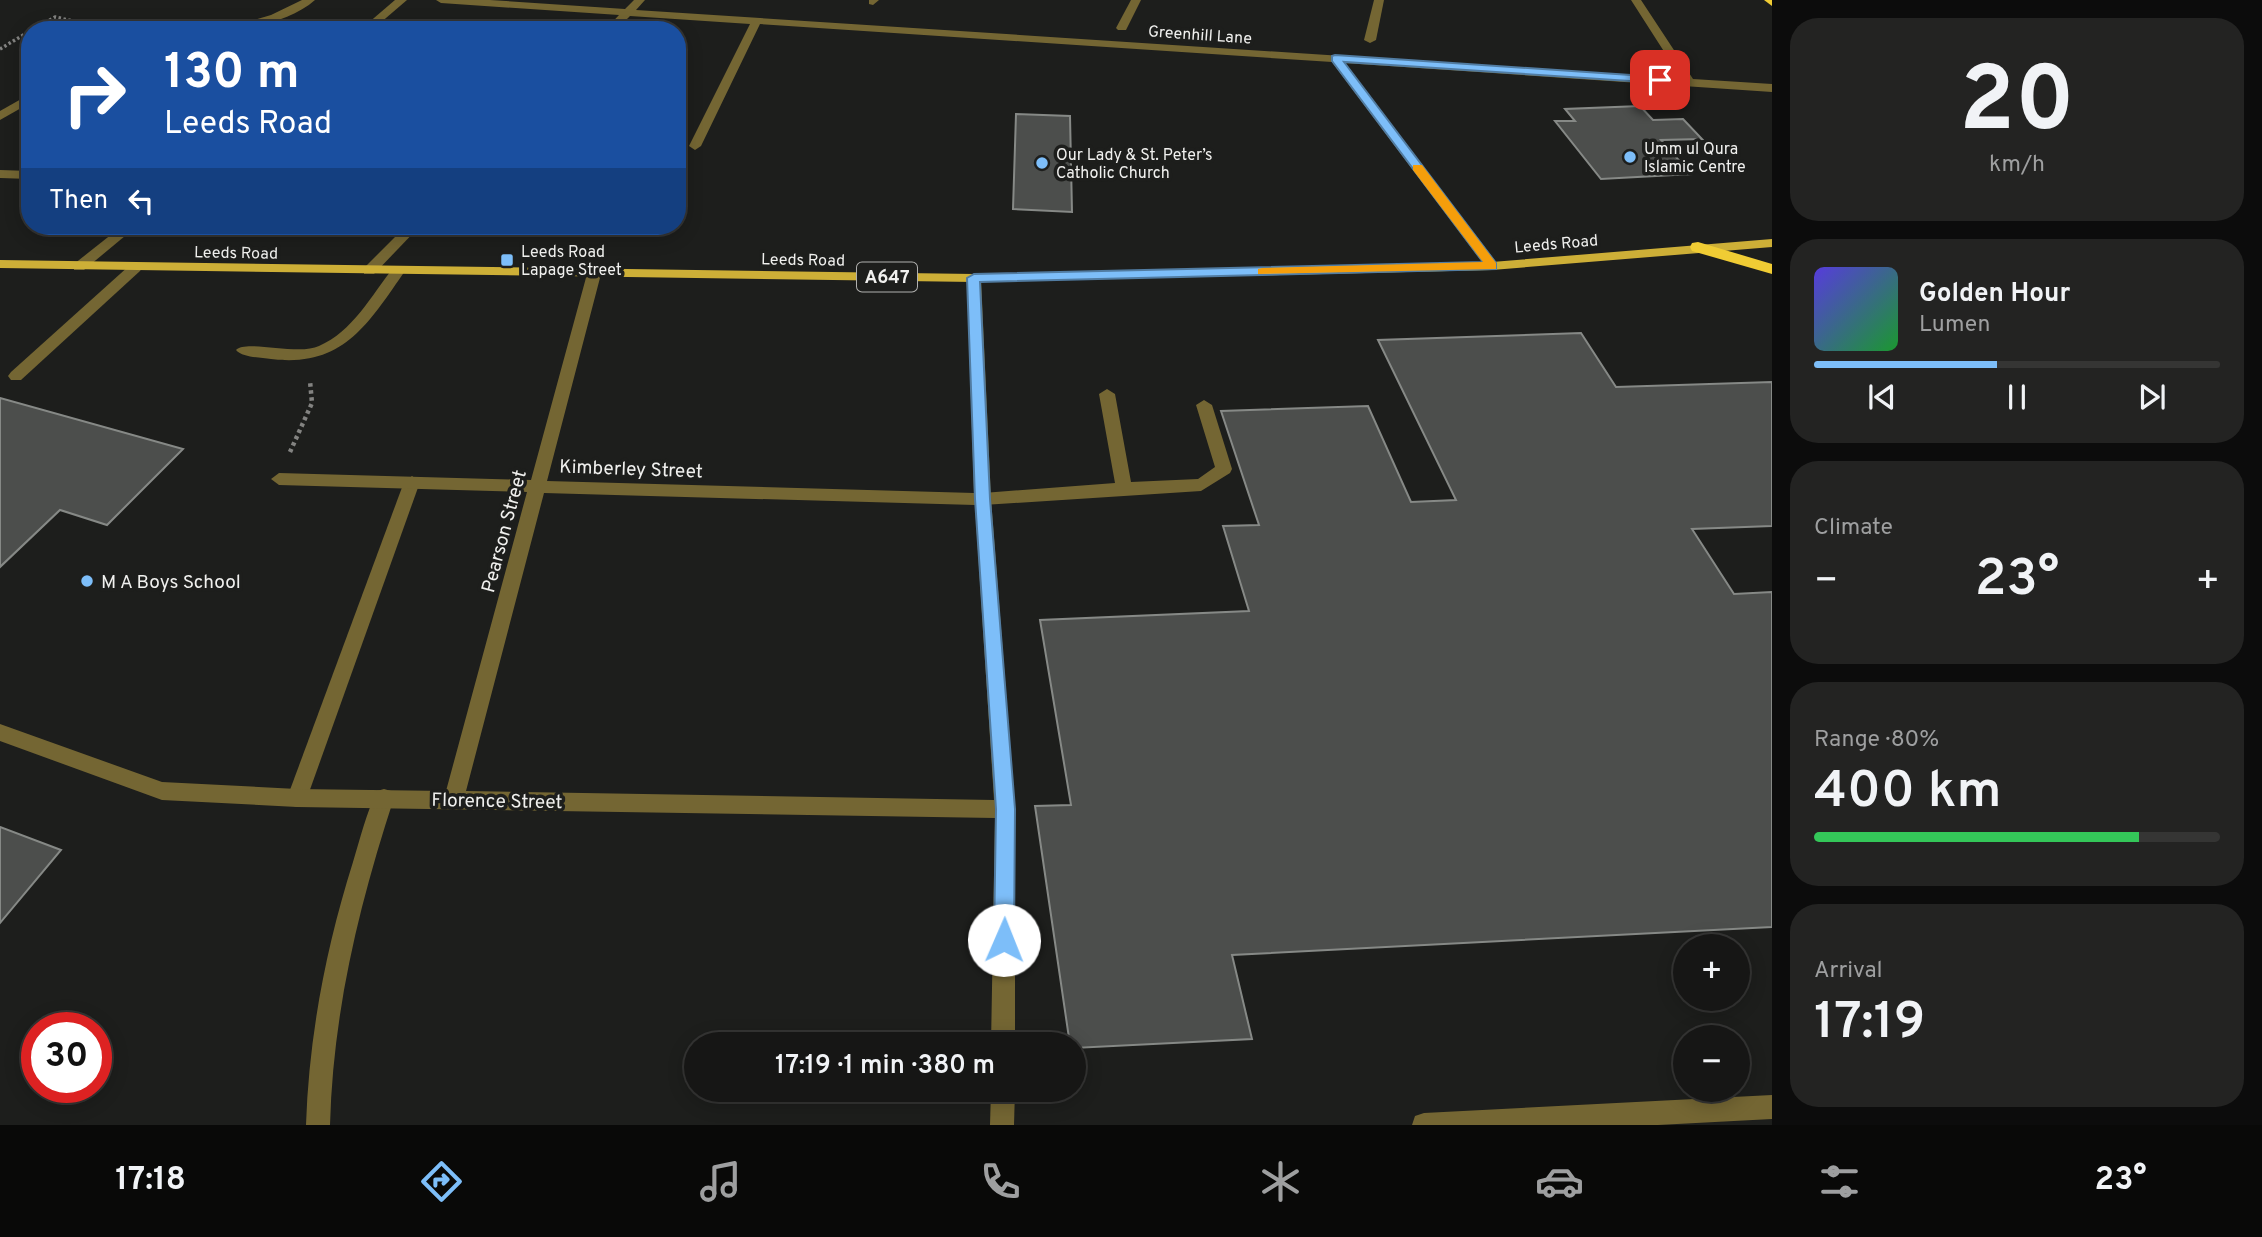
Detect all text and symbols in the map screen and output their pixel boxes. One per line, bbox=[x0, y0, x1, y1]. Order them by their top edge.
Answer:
street label: Greenhill Lane bbox=[1147, 22, 1253, 50]
text: 130 m bbox=[164, 44, 300, 106]
text: 20 bbox=[1959, 48, 2075, 163]
icon: right bbox=[49, 49, 140, 140]
pin bbox=[1630, 50, 1690, 110]
icon: arrive bbox=[1641, 61, 1679, 99]
text: Leeds Road bbox=[164, 105, 332, 145]
place label: Umm ul Qura Islamic Centre bbox=[1644, 140, 1746, 178]
place label: Our Lady & St. Peter’s Catholic Church bbox=[1056, 146, 1213, 184]
marker: Umm ul Qura Islamic Centre bbox=[1622, 149, 1638, 165]
text: km/h bbox=[1989, 151, 2045, 180]
marker: Our Lady & St. Peter’s Catholic Church bbox=[1034, 155, 1050, 171]
icon: left bbox=[122, 182, 160, 220]
text: Then bbox=[49, 185, 108, 218]
street label: Leeds Road bbox=[1513, 231, 1599, 259]
street label: Leeds Road bbox=[194, 243, 278, 265]
place label: Leeds Road Lapage Street bbox=[521, 243, 622, 281]
street label: Leeds Road bbox=[761, 250, 845, 272]
marker: Leeds Road Lapage Street bbox=[499, 252, 515, 268]
road number: A647 bbox=[857, 262, 917, 292]
text: Golden Hour bbox=[1919, 278, 2070, 311]
text: Lumen bbox=[1919, 311, 1990, 340]
icon: previous bbox=[1863, 378, 1901, 416]
icon: pause bbox=[1998, 378, 2036, 416]
icon: next bbox=[2133, 378, 2171, 416]
street label: Kimberley Street bbox=[559, 455, 703, 485]
street label: Pearson Street bbox=[477, 467, 533, 596]
text: Climate bbox=[1814, 514, 1893, 543]
text: 23° bbox=[1975, 548, 2059, 614]
text: − bbox=[1814, 558, 1839, 607]
text: + bbox=[2195, 558, 2220, 607]
place label: M A Boys School bbox=[101, 571, 241, 595]
marker: M A Boys School bbox=[79, 573, 95, 589]
text: Range · 80% bbox=[1814, 726, 1939, 755]
text: 400 km bbox=[1814, 760, 2001, 826]
street label: Florence Street bbox=[431, 789, 563, 815]
position arrow bbox=[967, 903, 1041, 977]
map controls bbox=[1673, 934, 1750, 1102]
button: + bbox=[1673, 934, 1750, 1011]
text: Arrival bbox=[1814, 957, 1883, 986]
text: 17:19 bbox=[1814, 991, 1926, 1057]
speed limit sign: 30 bbox=[21, 1012, 112, 1103]
button: − bbox=[1673, 1025, 1750, 1102]
text: 17:19 · 1 min · 380 m bbox=[775, 1050, 995, 1083]
icon: directions bbox=[417, 1157, 466, 1206]
icon: music bbox=[696, 1157, 745, 1206]
icon: phone bbox=[976, 1157, 1025, 1206]
icon: climate bbox=[1256, 1157, 1305, 1206]
icon: car bbox=[1535, 1157, 1584, 1206]
icon: filters bbox=[1815, 1157, 1864, 1206]
text: 17:18 bbox=[115, 1161, 186, 1201]
text: 23° bbox=[2095, 1161, 2147, 1201]

